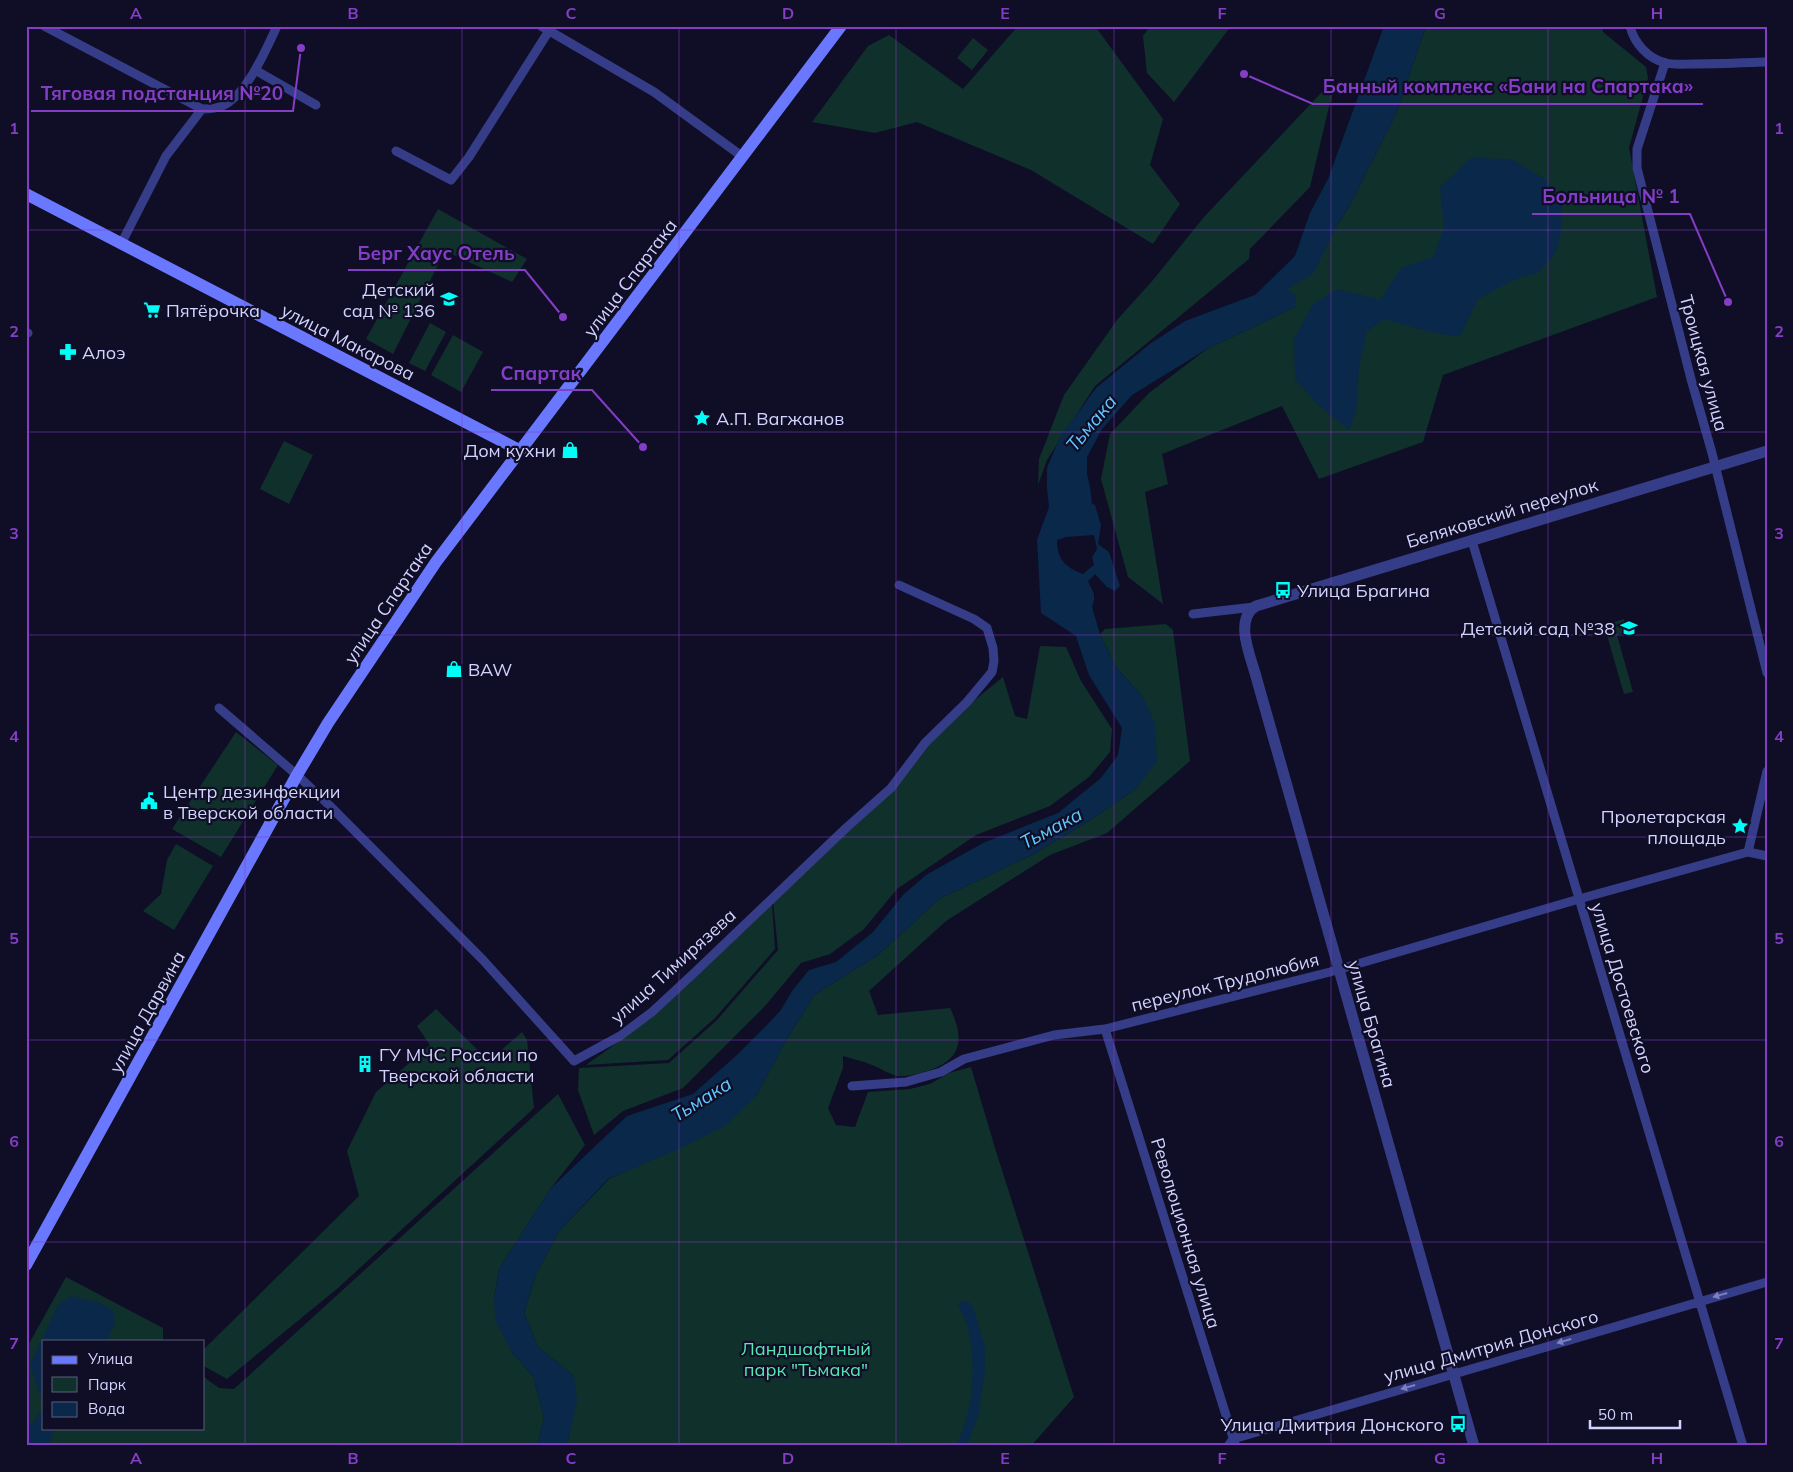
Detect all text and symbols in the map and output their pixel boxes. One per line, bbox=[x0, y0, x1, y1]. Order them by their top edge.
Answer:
text: A bbox=[130, 3, 142, 23]
text: B bbox=[347, 3, 359, 23]
text: C bbox=[566, 3, 577, 23]
text: D bbox=[782, 3, 794, 23]
text: E bbox=[1000, 3, 1010, 23]
text: F bbox=[1217, 3, 1227, 23]
text: G bbox=[1434, 3, 1446, 23]
text: H bbox=[1651, 3, 1663, 23]
callout: Банный комплекс «Бани на Спартака» bbox=[1313, 70, 1703, 104]
text: Банный комплекс «Бани на Спартака» bbox=[1323, 74, 1693, 98]
callout: Тяговая подстанция №20 bbox=[31, 77, 293, 111]
text: Тяговая подстанция №20 bbox=[41, 81, 283, 105]
text: 1 bbox=[9, 118, 19, 138]
text: 1 bbox=[1774, 118, 1784, 138]
callout: Больница № 1 bbox=[1532, 180, 1690, 214]
text: Больница № 1 bbox=[1542, 184, 1680, 208]
street label: улица Спартака bbox=[578, 214, 682, 342]
callout: Берг Хаус Отель bbox=[348, 236, 525, 270]
text: Берг Хаус Отель bbox=[357, 241, 515, 265]
place label: Детский сад № 136 bbox=[343, 278, 435, 322]
school or university icon: Детский сад № 136 bbox=[439, 289, 459, 309]
street label: Троицкая улица bbox=[1675, 292, 1733, 434]
street label: улица Макарова bbox=[277, 298, 419, 386]
place label: Пятёрочка bbox=[166, 299, 260, 322]
supermarket icon: Пятёрочка bbox=[142, 300, 162, 320]
text: 2 bbox=[9, 321, 19, 341]
text: 2 bbox=[1774, 321, 1784, 341]
place label: Алоэ bbox=[82, 341, 126, 364]
pharmacy icon: Алоэ bbox=[58, 342, 78, 362]
callout: Спартак bbox=[491, 356, 592, 390]
text: Спартак bbox=[501, 361, 582, 385]
water label: Тьмака bbox=[1060, 390, 1122, 456]
place label: А.П. Вагжанов bbox=[716, 407, 844, 430]
place icon: А.П. Вагжанов bbox=[692, 408, 712, 428]
place label: Дом кухни bbox=[464, 439, 556, 462]
shop icon: Дом кухни bbox=[560, 440, 580, 460]
street label: Беляковский переулок bbox=[1403, 473, 1601, 553]
text: 3 bbox=[9, 523, 19, 543]
text: 3 bbox=[1774, 523, 1784, 543]
street label: улица Спартака bbox=[339, 538, 437, 668]
place label: Улица Брагина bbox=[1296, 579, 1430, 602]
bus stop icon: Улица Брагина bbox=[1273, 580, 1293, 600]
place label: Детский сад №38 bbox=[1461, 617, 1615, 640]
school or university icon: Детский сад №38 bbox=[1619, 618, 1639, 638]
place label: BAW bbox=[468, 658, 512, 681]
shop icon: BAW bbox=[444, 659, 464, 679]
text: 4 bbox=[9, 726, 19, 746]
text: 4 bbox=[1774, 726, 1784, 746]
place label: Центр дезинфекции в Тверской области bbox=[163, 780, 340, 824]
public building icon: Центр дезинфекции в Тверской области bbox=[139, 791, 159, 811]
water label: Тьмака bbox=[1016, 802, 1086, 854]
place label: Пролетарская площадь bbox=[1601, 805, 1726, 849]
place icon: Пролетарская площадь bbox=[1730, 816, 1750, 836]
street label: улица Достоевского bbox=[1586, 900, 1660, 1076]
street label: улица Тимирязева bbox=[605, 904, 741, 1028]
text: 5 bbox=[9, 928, 19, 948]
text: 5 bbox=[1774, 928, 1784, 948]
street label: улица Дарвина bbox=[104, 947, 190, 1077]
street label: переулок Трудолюбия bbox=[1129, 947, 1321, 1017]
street label: улица Брагина bbox=[1343, 957, 1401, 1091]
place label: ГУ МЧС России по Тверской области bbox=[379, 1043, 538, 1087]
building icon: ГУ МЧС России по Тверской области bbox=[355, 1054, 375, 1074]
water label: Тьмака bbox=[666, 1071, 736, 1127]
text: 6 bbox=[9, 1131, 19, 1151]
text: 6 bbox=[1774, 1131, 1784, 1151]
street label: Революционная улица bbox=[1146, 1135, 1226, 1331]
one-way arrow bbox=[1712, 1292, 1727, 1300]
street label: улица Дмитрия Донского bbox=[1381, 1304, 1601, 1388]
text: 7 bbox=[9, 1333, 19, 1353]
text: 7 bbox=[1774, 1333, 1784, 1353]
park label: Ландшафтный парк "Тьмака" bbox=[741, 1337, 871, 1381]
one-way arrow bbox=[1557, 1338, 1572, 1346]
legend bbox=[42, 1340, 205, 1430]
text: Улица bbox=[87, 1349, 133, 1368]
text: Парк bbox=[88, 1375, 127, 1394]
one-way arrow bbox=[1401, 1384, 1416, 1392]
scale bar bbox=[1590, 1397, 1680, 1429]
text: Вода bbox=[88, 1399, 125, 1418]
text: 50 m bbox=[1598, 1405, 1633, 1424]
place label: Улица Дмитрия Донского bbox=[1219, 1413, 1444, 1436]
bus stop icon: Улица Дмитрия Донского bbox=[1448, 1414, 1468, 1434]
text: A bbox=[130, 1448, 142, 1468]
text: B bbox=[347, 1448, 359, 1468]
text: C bbox=[566, 1448, 577, 1468]
text: D bbox=[782, 1448, 794, 1468]
text: E bbox=[1000, 1448, 1010, 1468]
text: F bbox=[1217, 1448, 1227, 1468]
text: G bbox=[1434, 1448, 1446, 1468]
text: H bbox=[1651, 1448, 1663, 1468]

